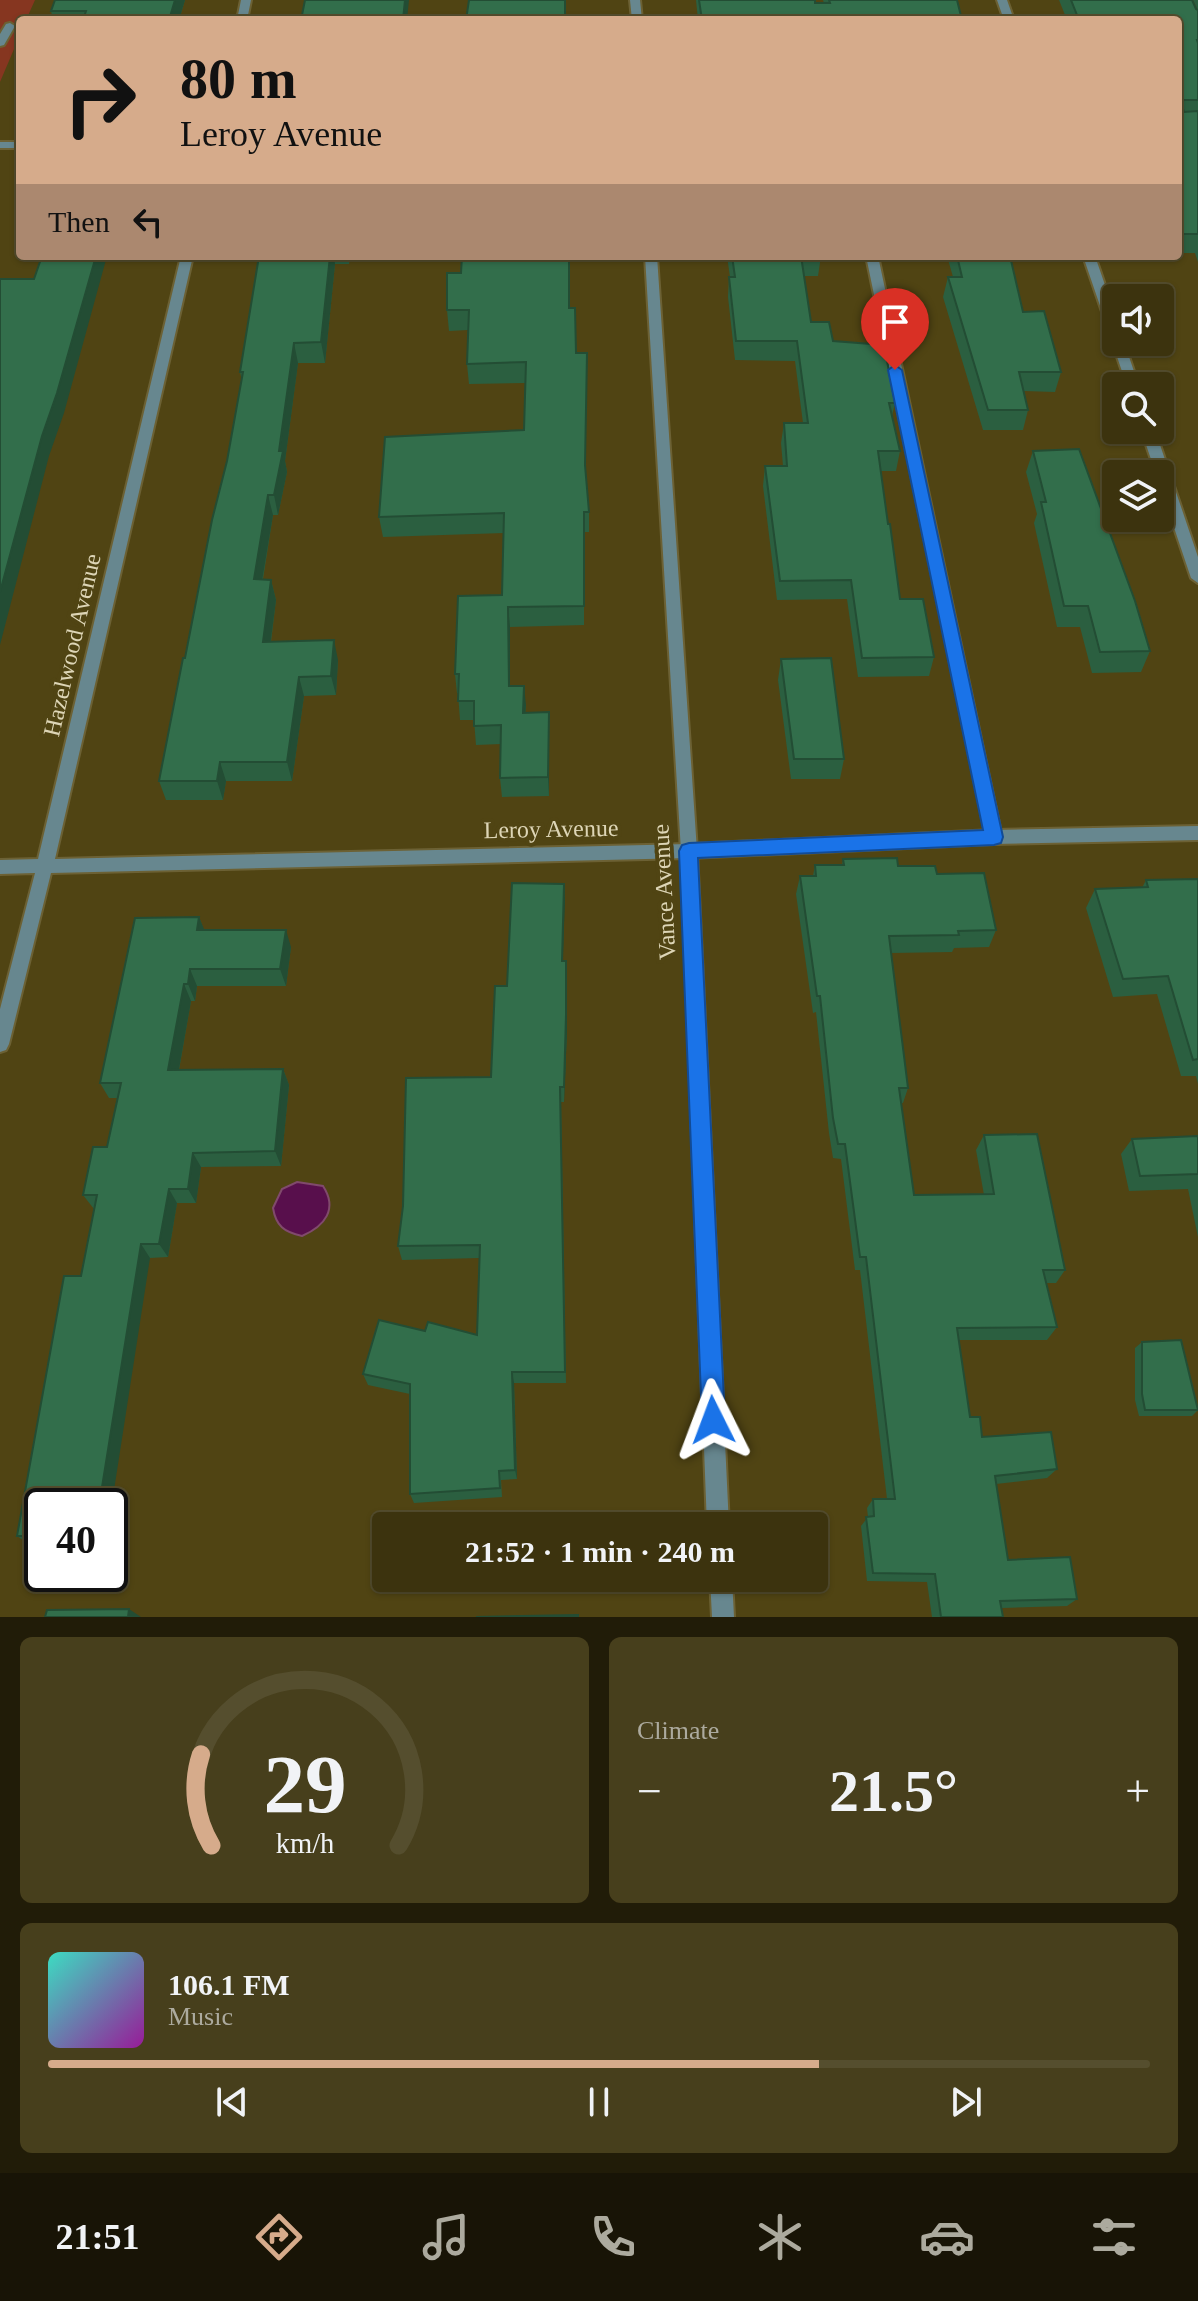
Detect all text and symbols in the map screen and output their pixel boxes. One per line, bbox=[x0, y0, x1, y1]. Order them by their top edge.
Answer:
icon: right bbox=[48, 48, 152, 152]
text: 80 m bbox=[180, 48, 297, 110]
text: Leroy Avenue bbox=[180, 114, 382, 154]
icon: left bbox=[126, 200, 170, 244]
text: Then bbox=[48, 205, 110, 238]
map controls bbox=[1102, 284, 1174, 532]
button: sound bbox=[1102, 284, 1174, 356]
pin bbox=[861, 288, 929, 370]
icon: arrive bbox=[873, 300, 917, 344]
button: search bbox=[1102, 372, 1174, 444]
button: layers bbox=[1102, 460, 1174, 532]
street label: Hazelwood Avenue bbox=[38, 551, 106, 739]
street label: Leroy Avenue bbox=[483, 815, 619, 843]
street label: Vance Avenue bbox=[647, 823, 681, 961]
position arrow bbox=[671, 1378, 755, 1462]
speed limit sign: 40 bbox=[24, 1488, 128, 1592]
text: 21:52 · 1 min · 240 m bbox=[465, 1535, 735, 1568]
text: Climate bbox=[637, 1716, 719, 1745]
text: 29 bbox=[263, 1738, 346, 1830]
text: 21.5° bbox=[829, 1758, 958, 1824]
text: − bbox=[637, 1767, 662, 1816]
text: + bbox=[1125, 1767, 1150, 1816]
text: km/h bbox=[275, 1828, 334, 1859]
text: 106.1 FM bbox=[168, 1968, 290, 2001]
text: Music bbox=[168, 2002, 233, 2031]
icon: previous bbox=[210, 2080, 254, 2124]
icon: pause bbox=[577, 2080, 621, 2124]
icon: next bbox=[944, 2080, 988, 2124]
icon: directions bbox=[251, 2209, 307, 2265]
icon: music bbox=[418, 2209, 474, 2265]
icon: phone bbox=[585, 2209, 641, 2265]
icon: climate bbox=[752, 2209, 808, 2265]
icon: car bbox=[919, 2209, 975, 2265]
icon: filters bbox=[1086, 2209, 1142, 2265]
text: 21:51 bbox=[56, 2217, 140, 2257]

